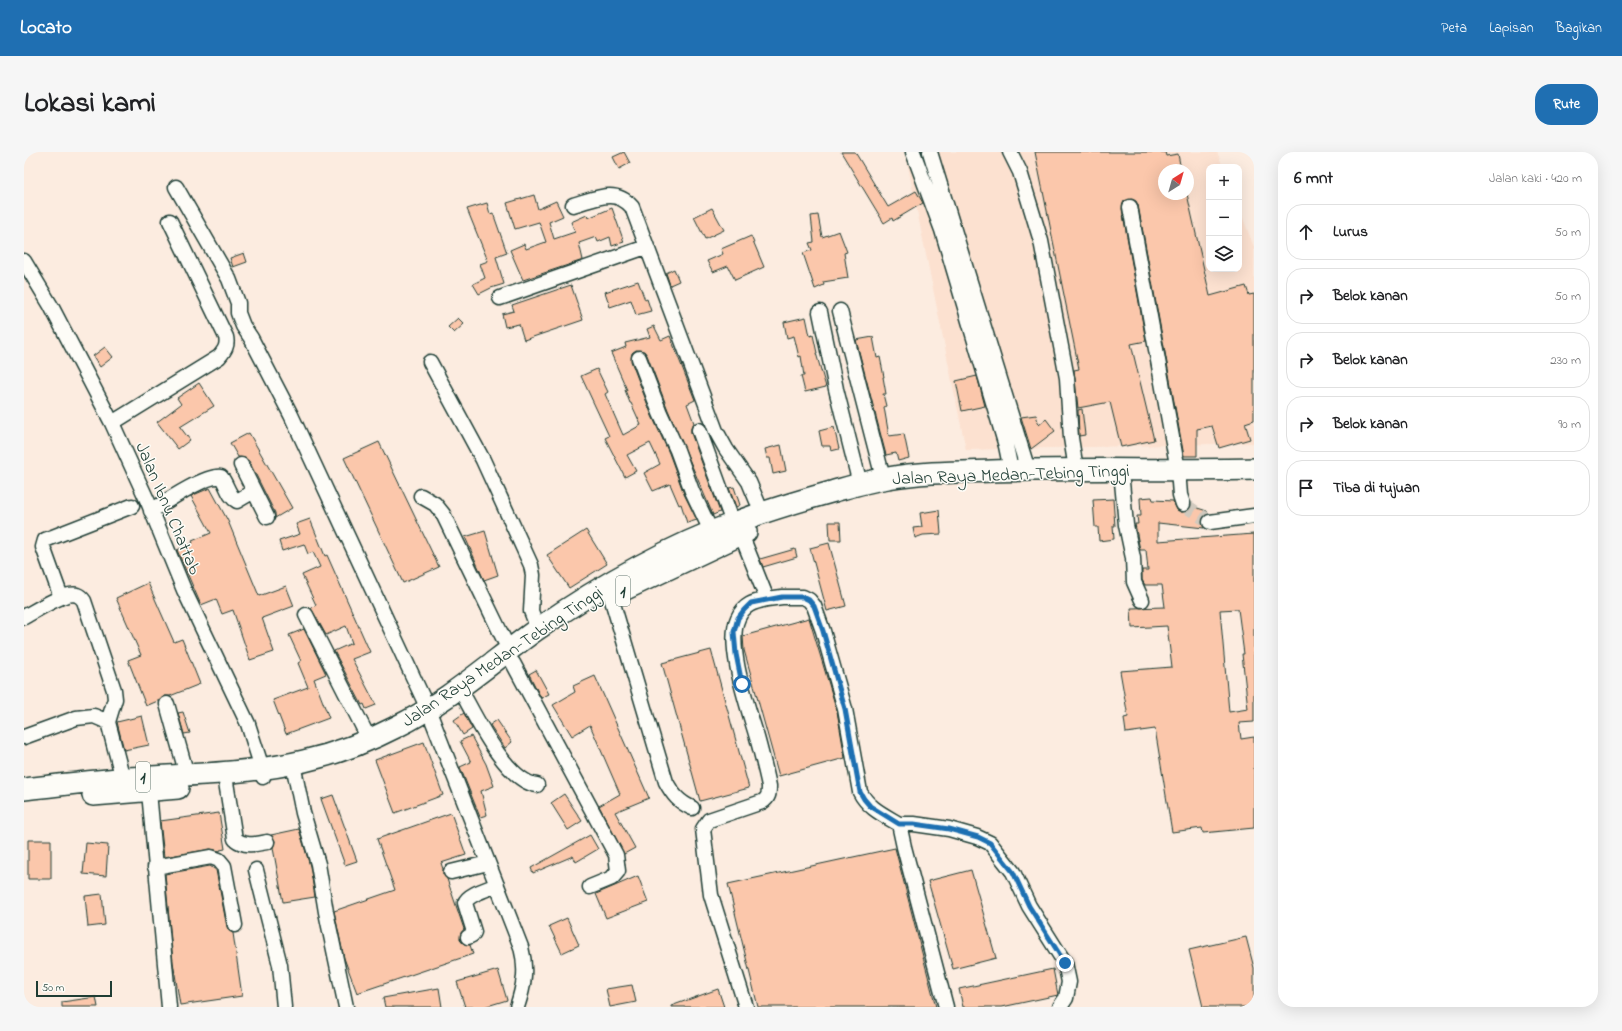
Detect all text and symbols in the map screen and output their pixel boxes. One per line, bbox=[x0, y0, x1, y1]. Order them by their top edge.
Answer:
text: Locato bbox=[20, 15, 72, 42]
text: Peta bbox=[1441, 18, 1467, 39]
text: Lapisan bbox=[1489, 18, 1534, 39]
text: Bagikan bbox=[1556, 18, 1602, 39]
text: Lokasi kami bbox=[24, 84, 156, 125]
button: Rute bbox=[1535, 84, 1598, 125]
north arrow bbox=[1158, 164, 1194, 200]
map controls bbox=[1206, 164, 1242, 272]
button: + bbox=[1206, 164, 1242, 200]
text: 6 mnt bbox=[1294, 166, 1333, 191]
text: Jalan kaki · 420 m bbox=[1489, 169, 1582, 188]
button: − bbox=[1206, 200, 1242, 236]
icon: ahead bbox=[1295, 221, 1317, 243]
text: Lurus bbox=[1333, 221, 1368, 243]
text: 50 m bbox=[1555, 223, 1581, 242]
button: layers bbox=[1206, 236, 1242, 272]
icon: right bbox=[1295, 285, 1317, 307]
text: Belok kanan bbox=[1333, 285, 1408, 307]
text: 50 m bbox=[1555, 287, 1581, 306]
icon: right bbox=[1295, 349, 1317, 371]
text: Belok kanan bbox=[1333, 349, 1408, 371]
text: 230 m bbox=[1550, 351, 1581, 370]
icon: right bbox=[1295, 413, 1317, 435]
text: Belok kanan bbox=[1333, 413, 1408, 435]
text: 90 m bbox=[1558, 415, 1581, 434]
street label: Jalan Ibnu Chattab bbox=[128, 439, 207, 579]
street label: Jalan Raya Medan-Tebing Tinggi bbox=[892, 459, 1130, 494]
icon: arrive bbox=[1295, 477, 1317, 499]
text: Tiba di tujuan bbox=[1333, 477, 1420, 499]
road number: 1 bbox=[616, 576, 630, 606]
street label: Jalan Raya Medan-Tebing Tinggi bbox=[397, 580, 609, 736]
route start bbox=[733, 675, 751, 693]
road number: 1 bbox=[136, 762, 150, 792]
route end bbox=[1056, 954, 1074, 972]
scale bar bbox=[36, 979, 112, 998]
text: 50 m bbox=[42, 980, 64, 996]

